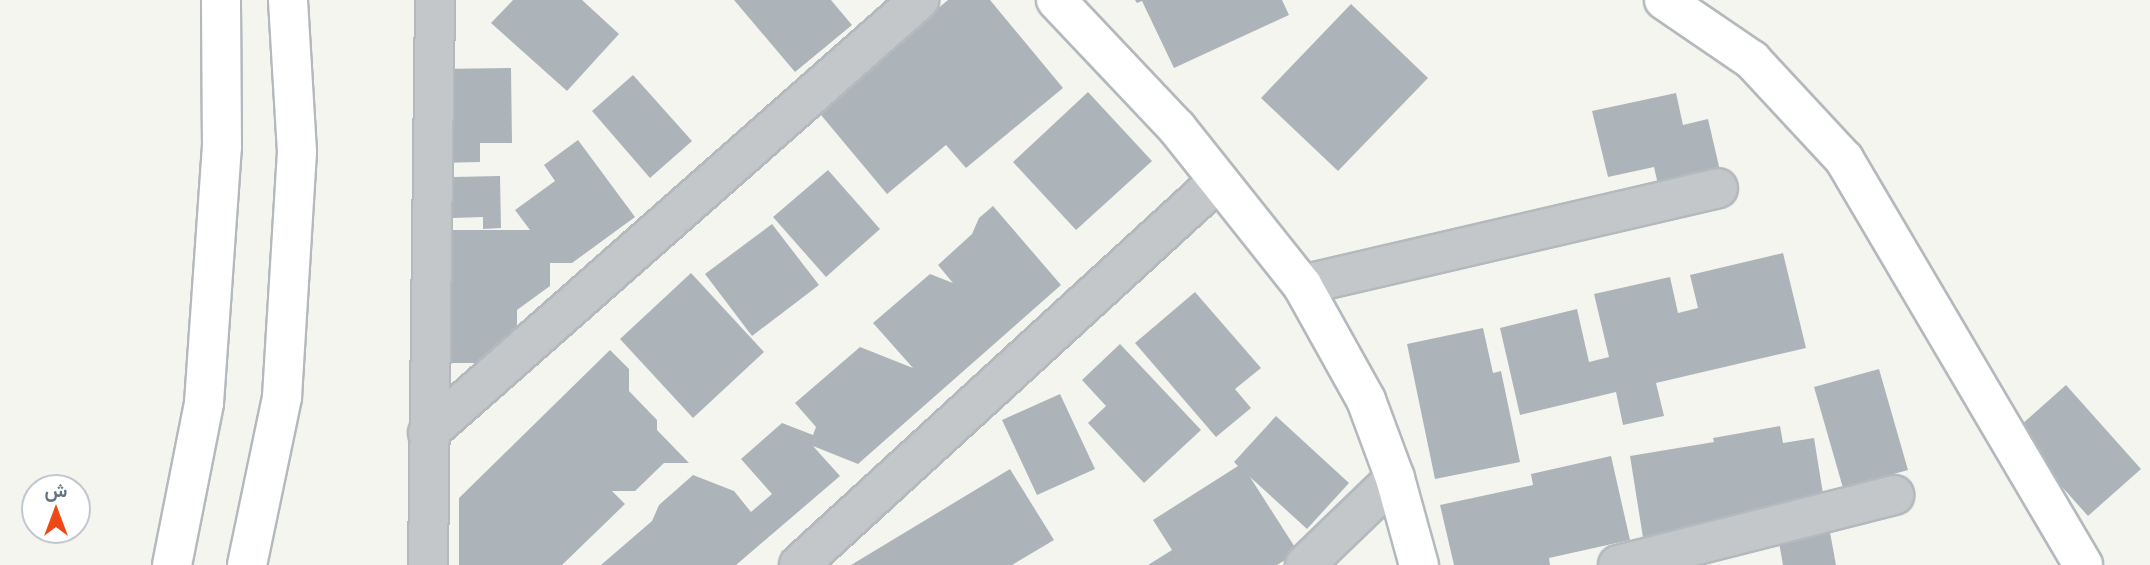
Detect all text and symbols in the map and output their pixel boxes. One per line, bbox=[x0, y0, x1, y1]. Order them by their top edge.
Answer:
north arrow bbox=[21, 474, 91, 544]
text: ش bbox=[45, 477, 67, 503]

